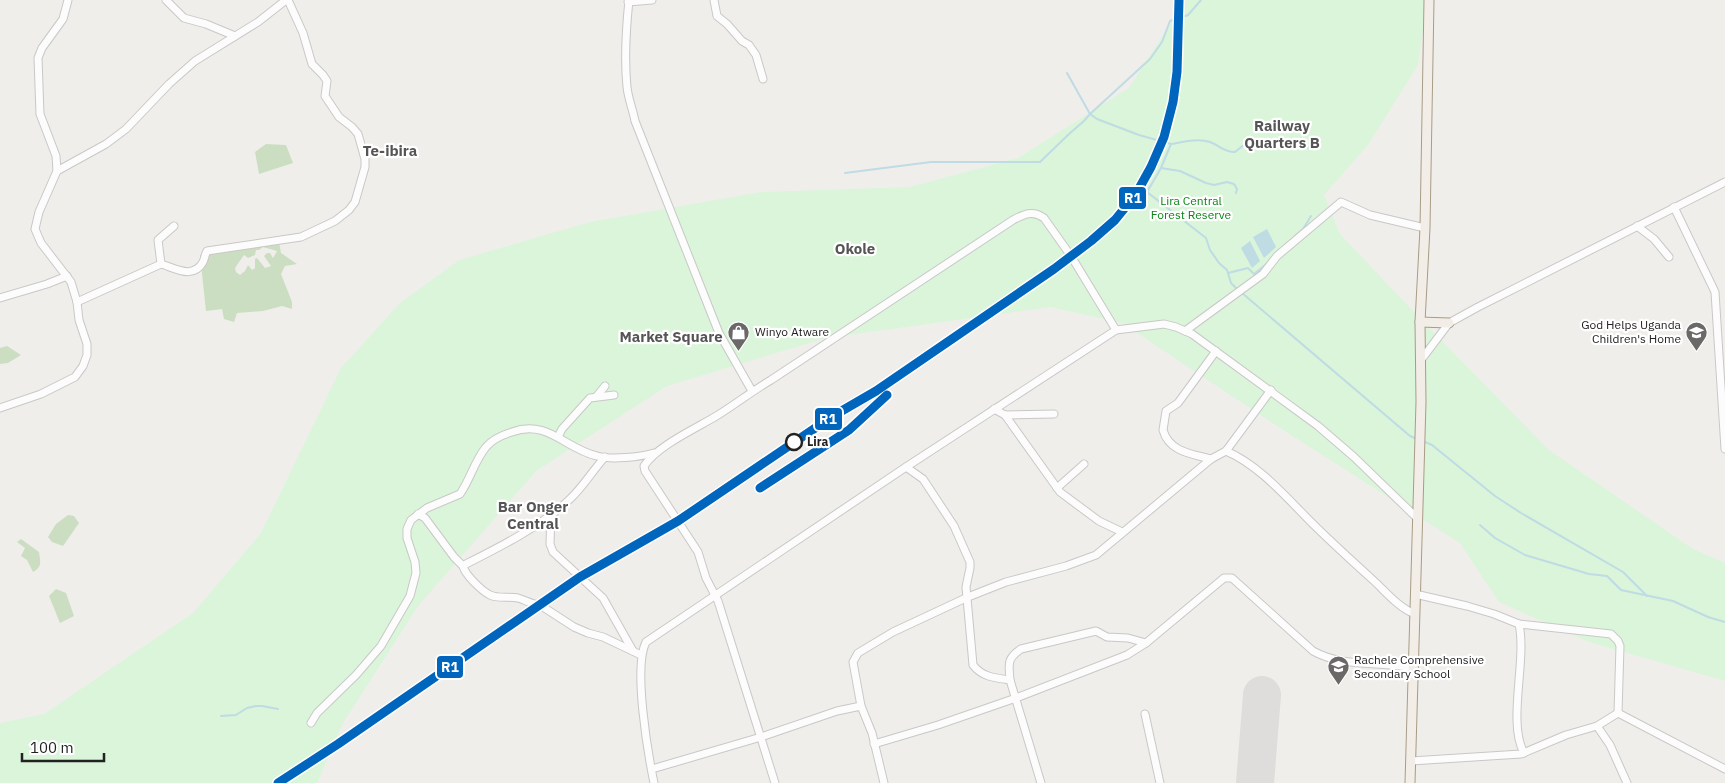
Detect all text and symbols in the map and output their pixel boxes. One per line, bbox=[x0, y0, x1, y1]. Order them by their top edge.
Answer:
district label: Railway Quarters B bbox=[1244, 116, 1320, 152]
district label: Te-ibira bbox=[363, 141, 418, 160]
line badge: R1 bbox=[1118, 186, 1147, 210]
text: R1 bbox=[1124, 189, 1143, 207]
park label: Lira Central Forest Reserve bbox=[1151, 193, 1232, 222]
district label: Okole bbox=[835, 239, 875, 258]
place label: God Helps Uganda Children's Home bbox=[1581, 317, 1682, 346]
shop icon: Winyo Atware bbox=[727, 320, 751, 351]
school or university icon: God Helps Uganda Children's Home bbox=[1685, 320, 1709, 351]
place label: Winyo Atware bbox=[755, 324, 830, 339]
district label: Market Square bbox=[619, 327, 723, 346]
line badge: R1 bbox=[814, 407, 843, 431]
text: R1 bbox=[819, 410, 838, 428]
marker: Lira bbox=[785, 433, 803, 451]
place label: Lira bbox=[807, 434, 828, 449]
district label: Bar Onger Central bbox=[498, 497, 568, 533]
place label: Rachele Comprehensive Secondary School bbox=[1354, 652, 1485, 681]
line badge: R1 bbox=[436, 655, 464, 679]
school or university icon: Rachele Comprehensive Secondary School bbox=[1326, 655, 1350, 686]
text: R1 bbox=[441, 658, 460, 676]
scale bar bbox=[22, 730, 105, 762]
text: 100 m bbox=[30, 738, 74, 757]

